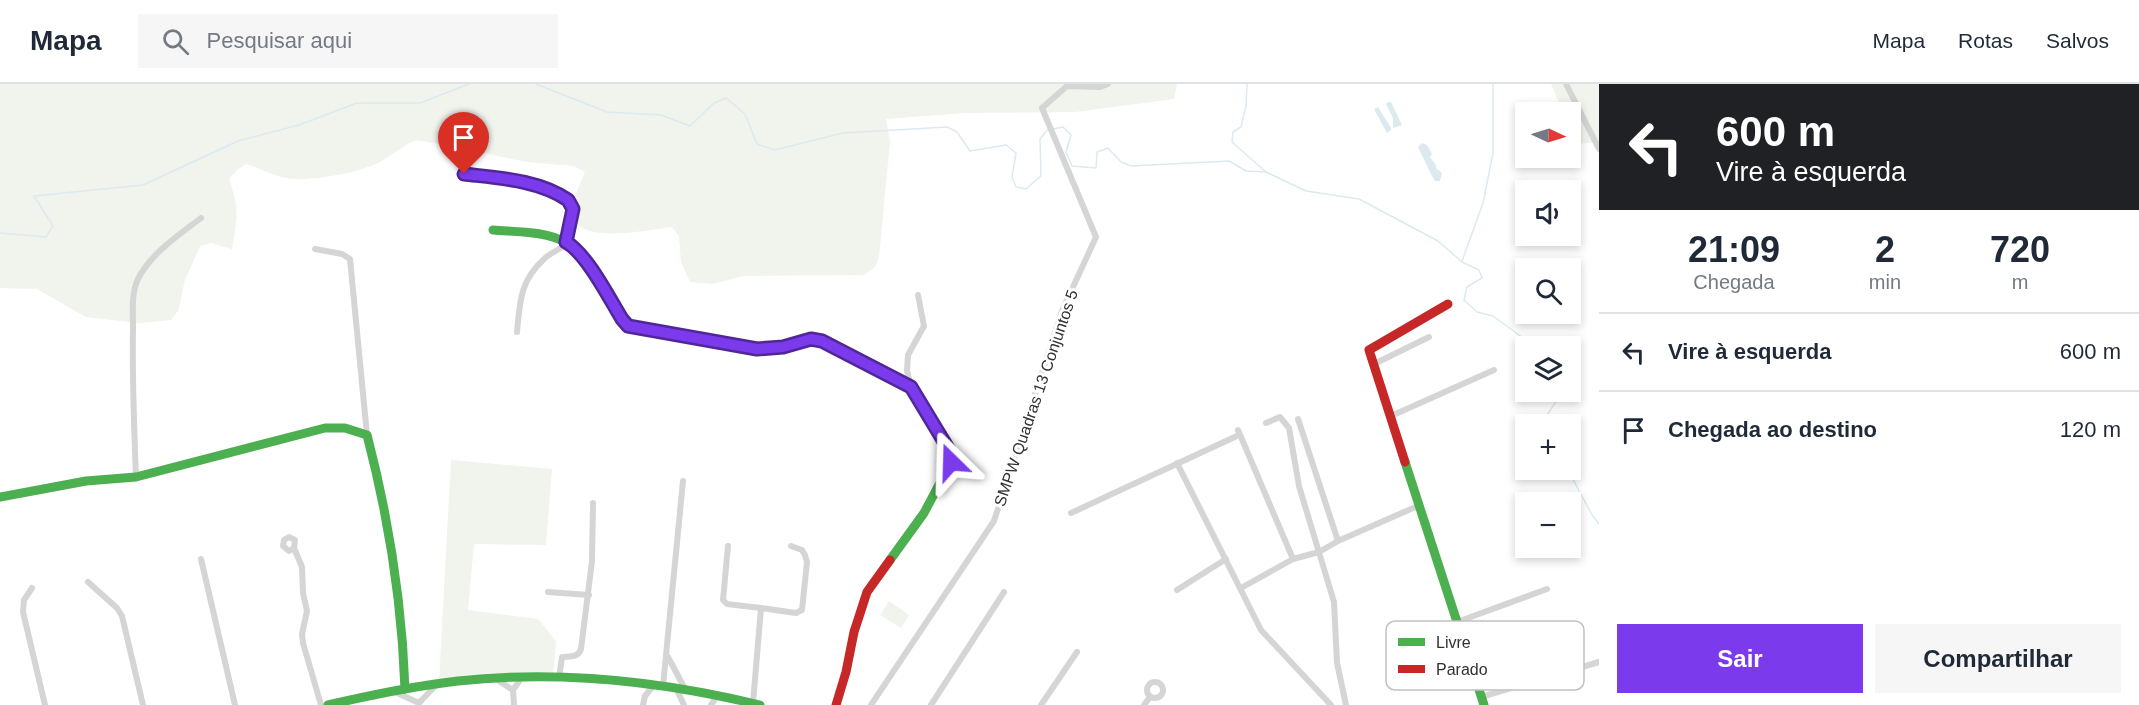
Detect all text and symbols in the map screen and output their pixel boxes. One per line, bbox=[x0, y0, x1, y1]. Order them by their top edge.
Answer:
search box bbox=[138, 14, 558, 68]
text: Mapa bbox=[30, 25, 102, 56]
icon: search bbox=[159, 25, 192, 58]
text: Pesquisar aqui bbox=[207, 28, 352, 53]
text: Mapa bbox=[1873, 29, 1925, 52]
text: Rotas bbox=[1958, 29, 2013, 52]
text: Salvos bbox=[2046, 29, 2109, 52]
north arrow bbox=[1515, 102, 1581, 168]
map controls bbox=[1515, 102, 1581, 558]
icon: left bbox=[1617, 108, 1695, 186]
text: 600 m bbox=[1716, 108, 1835, 155]
pin bbox=[438, 112, 489, 174]
icon: arrive bbox=[447, 121, 480, 154]
text: Vire à esquerda bbox=[1716, 157, 1906, 187]
button: sound bbox=[1515, 180, 1581, 246]
text: 21:09 bbox=[1688, 229, 1780, 270]
text: 2 bbox=[1875, 229, 1895, 270]
text: 720 bbox=[1990, 229, 2050, 270]
button: search bbox=[1515, 258, 1581, 324]
text: Chegada bbox=[1693, 271, 1775, 293]
text: min bbox=[1869, 271, 1901, 293]
text: m bbox=[2012, 271, 2028, 293]
street label: SMPW Quadras 13 Conjuntos 5 bbox=[991, 288, 1081, 508]
button: layers bbox=[1515, 336, 1581, 402]
icon: left bbox=[1617, 336, 1650, 369]
text: Vire à esquerda bbox=[1668, 339, 1831, 364]
text: 600 m bbox=[2060, 339, 2121, 364]
button: + bbox=[1515, 414, 1581, 480]
icon: arrive bbox=[1617, 414, 1650, 447]
text: Chegada ao destino bbox=[1668, 417, 1877, 442]
text: 120 m bbox=[2060, 417, 2121, 442]
position arrow bbox=[919, 430, 983, 494]
button: − bbox=[1515, 492, 1581, 558]
legend bbox=[1386, 621, 1584, 690]
button: Sair bbox=[1617, 624, 1863, 693]
button: Compartilhar bbox=[1875, 624, 2121, 693]
text: Livre bbox=[1436, 634, 1471, 651]
text: Parado bbox=[1436, 661, 1488, 678]

